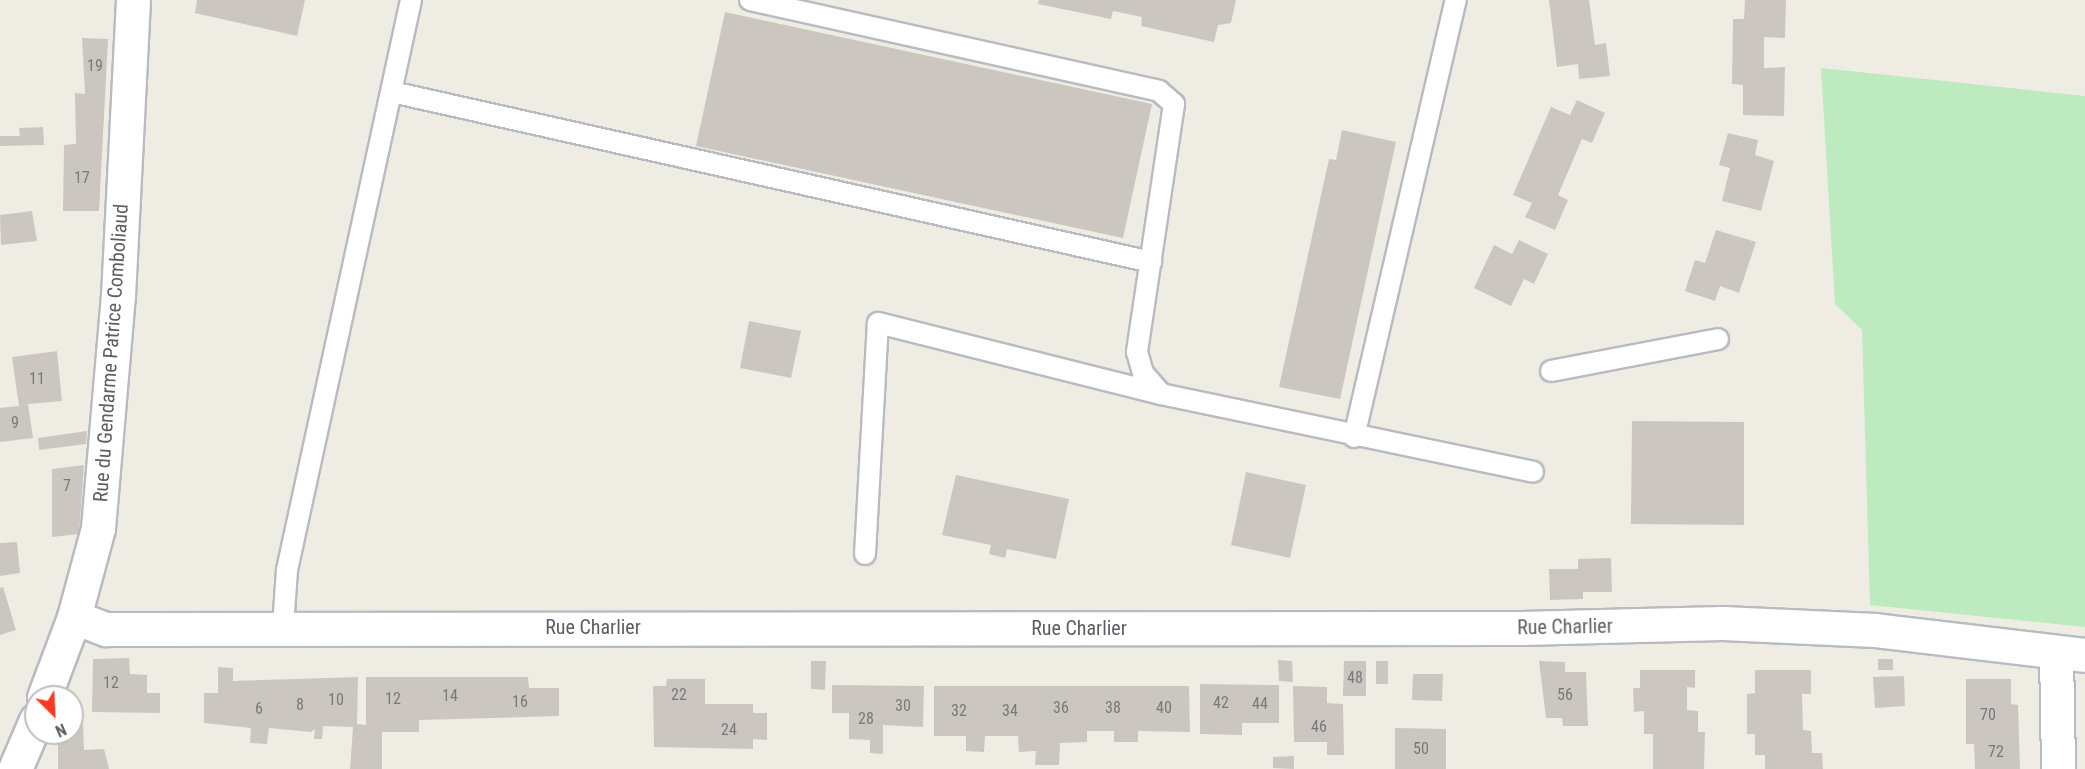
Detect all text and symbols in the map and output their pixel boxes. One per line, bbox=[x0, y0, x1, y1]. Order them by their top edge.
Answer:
house number: 19 bbox=[87, 56, 103, 76]
house number: 17 bbox=[74, 168, 90, 188]
street label: Rue du Gendarme Patrice Comboliaud bbox=[89, 203, 133, 503]
house number: 11 bbox=[29, 369, 45, 389]
house number: 9 bbox=[11, 413, 19, 433]
house number: 7 bbox=[63, 476, 71, 496]
street label: Rue Charlier bbox=[1517, 614, 1613, 640]
street label: Rue Charlier bbox=[545, 615, 641, 639]
street label: Rue Charlier bbox=[1031, 616, 1127, 640]
house number: 48 bbox=[1347, 668, 1363, 688]
house number: 12 bbox=[103, 673, 119, 693]
north arrow bbox=[24, 685, 84, 745]
house number: 22 bbox=[671, 685, 687, 705]
house number: 56 bbox=[1557, 685, 1573, 705]
house number: 14 bbox=[442, 686, 458, 706]
house number: 12 bbox=[385, 689, 401, 709]
house number: 10 bbox=[328, 690, 344, 710]
house number: 16 bbox=[512, 692, 528, 712]
house number: 42 bbox=[1213, 693, 1229, 713]
house number: 44 bbox=[1252, 694, 1268, 714]
house number: 8 bbox=[296, 695, 304, 715]
house number: 30 bbox=[895, 696, 911, 716]
house number: 36 bbox=[1053, 698, 1069, 718]
house number: 38 bbox=[1105, 698, 1121, 718]
house number: 40 bbox=[1156, 698, 1172, 718]
house number: 6 bbox=[255, 699, 263, 719]
house number: 32 bbox=[951, 701, 967, 721]
house number: 34 bbox=[1002, 701, 1018, 721]
house number: 70 bbox=[1980, 705, 1996, 725]
house number: 28 bbox=[858, 709, 874, 729]
house number: 46 bbox=[1311, 717, 1327, 737]
text: N bbox=[52, 719, 69, 741]
house number: 24 bbox=[721, 720, 737, 740]
house number: 50 bbox=[1413, 739, 1429, 759]
house number: 72 bbox=[1988, 742, 2004, 762]

